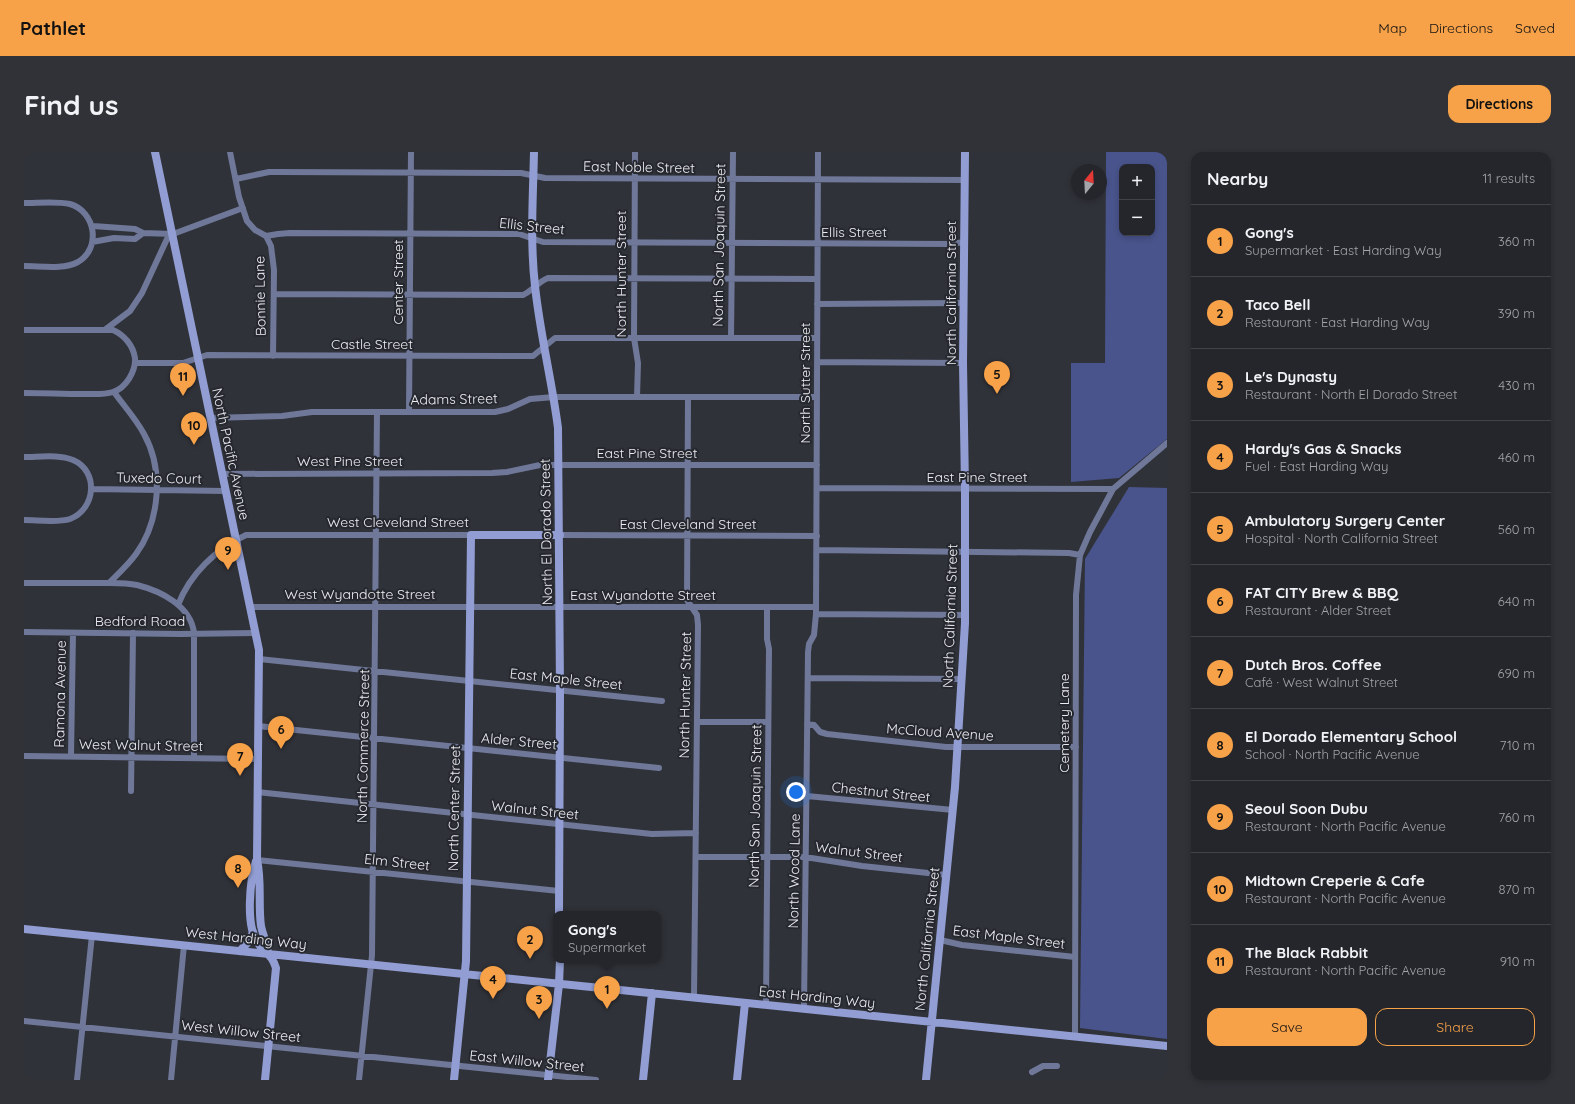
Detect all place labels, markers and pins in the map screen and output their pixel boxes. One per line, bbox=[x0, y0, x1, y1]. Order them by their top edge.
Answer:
pin: 5 bbox=[984, 361, 1010, 394]
pin: 11 bbox=[170, 363, 196, 396]
pin: 10 bbox=[181, 412, 207, 445]
pin: 9 bbox=[215, 537, 241, 570]
pin: 6 bbox=[268, 716, 294, 749]
pin: 7 bbox=[227, 743, 253, 776]
pin: 8 bbox=[225, 855, 251, 888]
pin: 2 bbox=[517, 926, 543, 959]
pin: 4 bbox=[480, 966, 506, 999]
pin: 1 bbox=[594, 976, 620, 1009]
pin: 3 bbox=[526, 986, 552, 1019]

